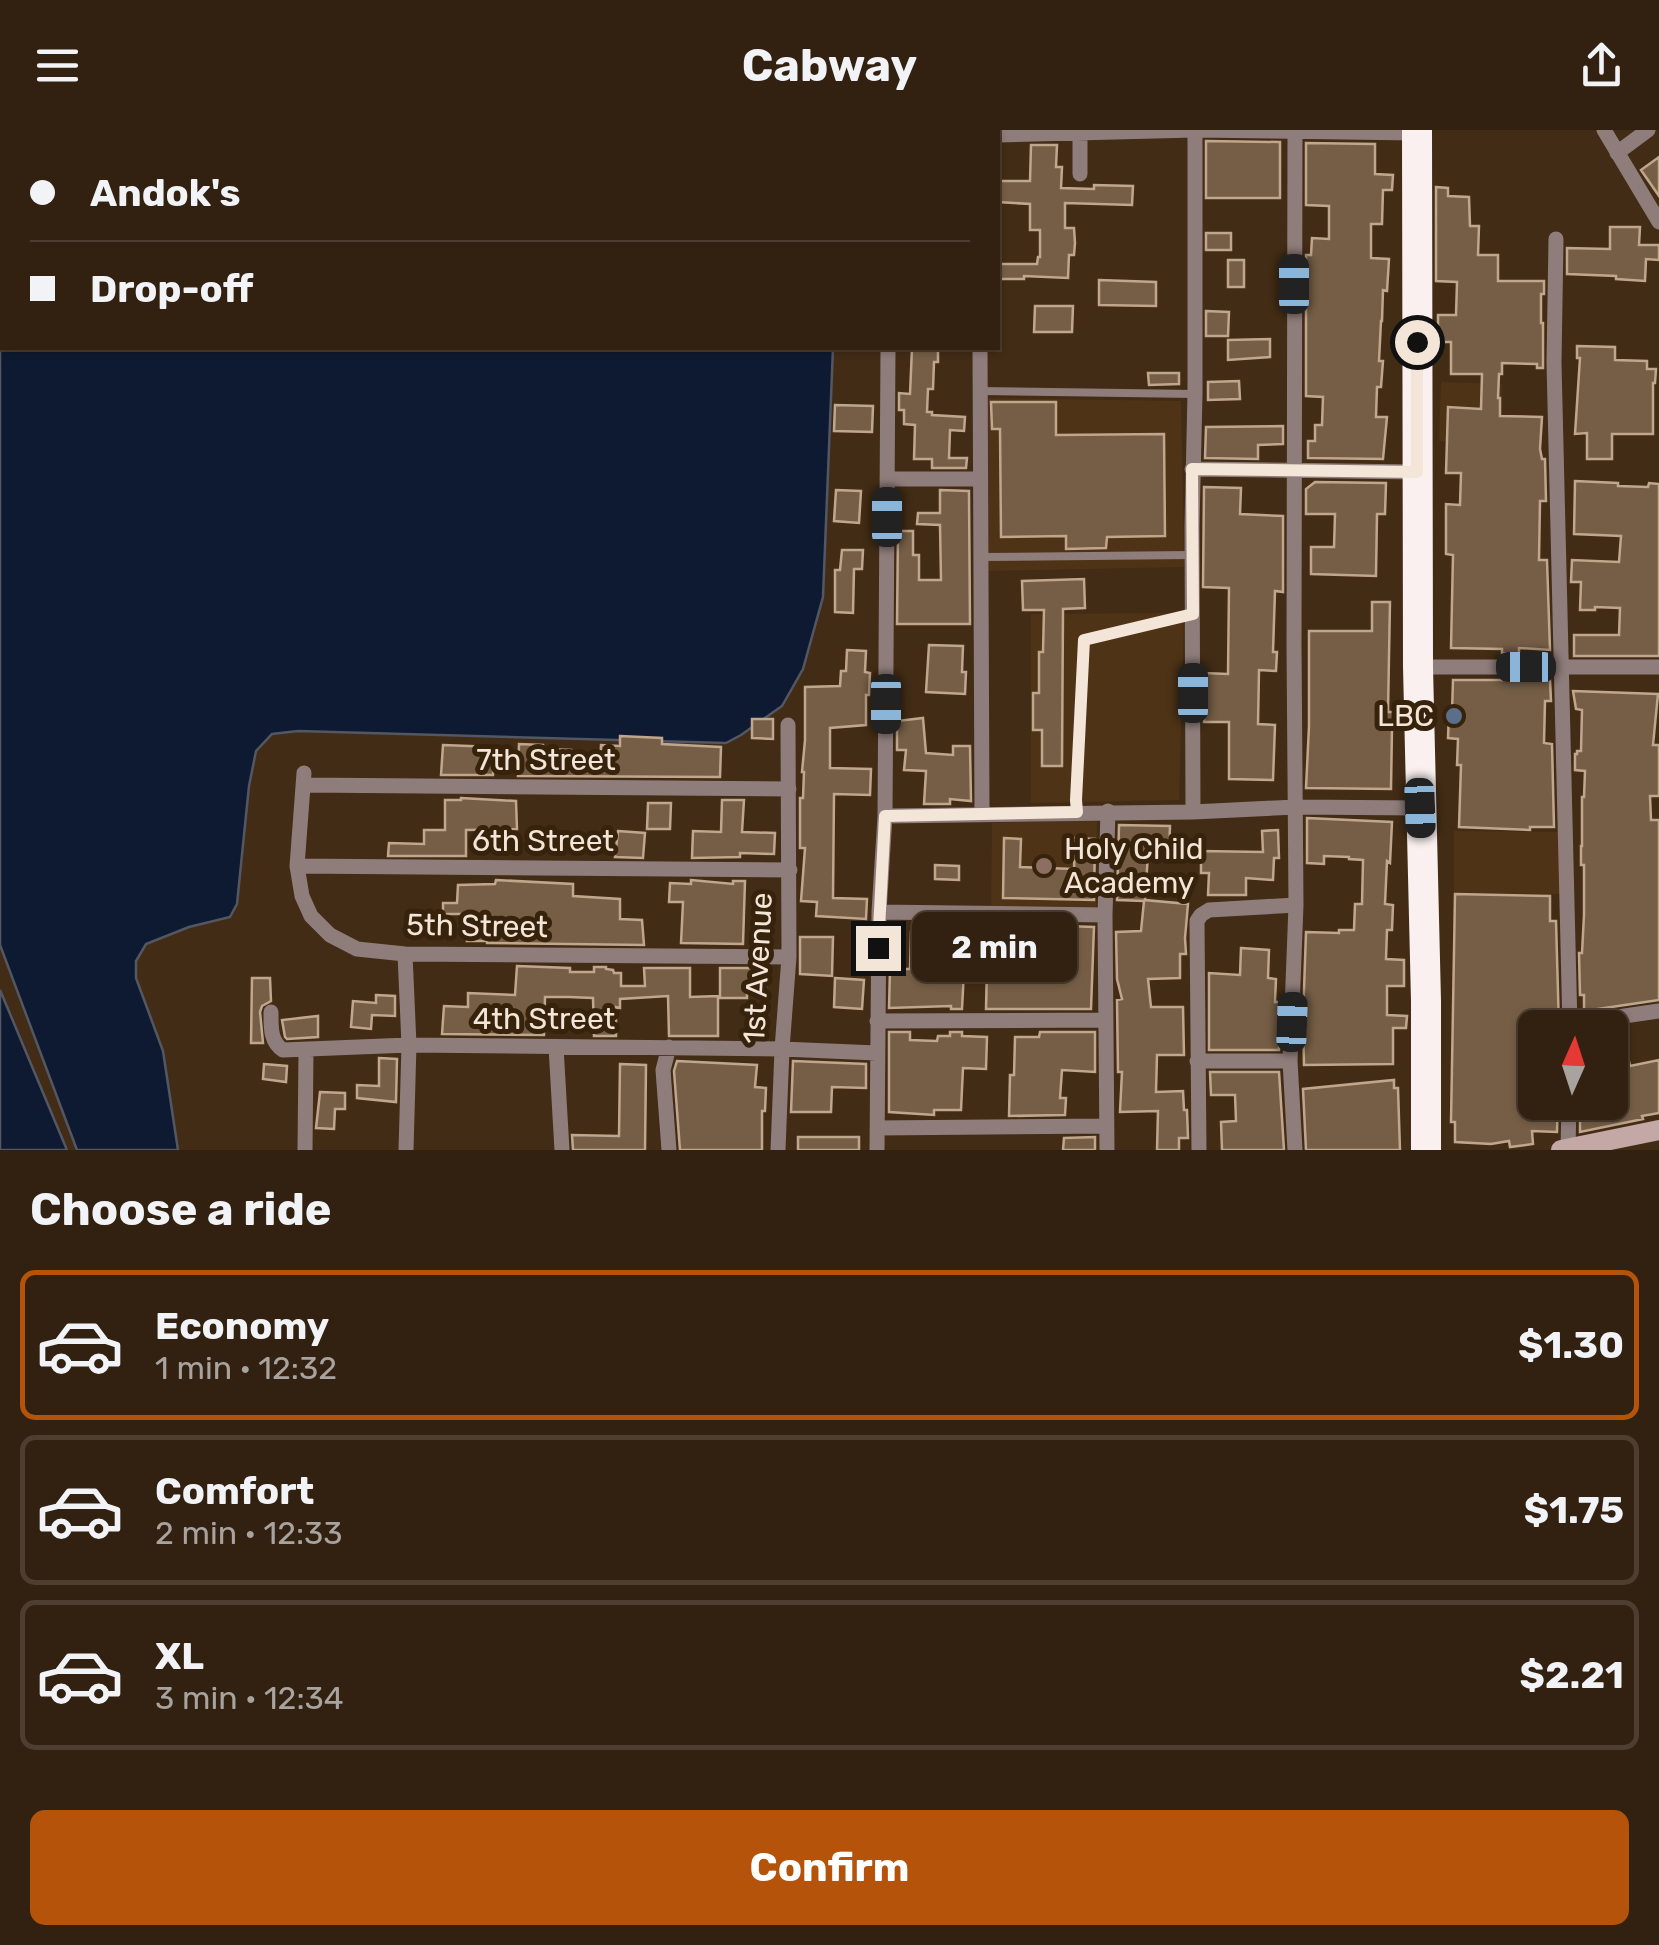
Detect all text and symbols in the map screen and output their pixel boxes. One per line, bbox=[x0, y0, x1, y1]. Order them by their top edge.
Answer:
icon: menu bbox=[30, 38, 85, 93]
icon: share bbox=[1574, 38, 1629, 93]
text: Cabway bbox=[742, 39, 917, 92]
text: Andok's bbox=[90, 170, 241, 216]
car bbox=[1279, 254, 1309, 314]
text: Drop-off bbox=[90, 266, 253, 312]
route start bbox=[1395, 320, 1440, 365]
car bbox=[872, 487, 902, 547]
car bbox=[1496, 652, 1556, 682]
car bbox=[1178, 663, 1208, 723]
car bbox=[871, 674, 901, 734]
place label: LBC bbox=[1377, 698, 1434, 734]
marker: LBC bbox=[1443, 705, 1465, 727]
street label: 7th Street bbox=[476, 742, 616, 778]
car bbox=[1404, 777, 1436, 839]
street label: 6th Street bbox=[472, 823, 614, 859]
place label: Holy Child Academy bbox=[1064, 831, 1204, 901]
marker: Holy Child Academy bbox=[1033, 855, 1055, 877]
street label: 1st Avenue bbox=[736, 891, 780, 1045]
street label: 5th Street bbox=[406, 907, 549, 945]
callout: 2 min bbox=[913, 913, 1078, 983]
route end bbox=[856, 926, 901, 971]
text: 2 min bbox=[951, 928, 1038, 966]
car bbox=[1276, 991, 1308, 1053]
street label: 4th Street bbox=[473, 1001, 616, 1037]
north arrow bbox=[1518, 1010, 1628, 1120]
map controls bbox=[1518, 1010, 1628, 1120]
text: Choose a ride bbox=[30, 1183, 332, 1236]
icon: car bbox=[35, 1300, 125, 1390]
text: Economy bbox=[155, 1303, 329, 1349]
text: $1.30 bbox=[1518, 1322, 1624, 1368]
text: 1 min · 12:32 bbox=[155, 1349, 337, 1387]
icon: car bbox=[35, 1465, 125, 1555]
text: Comfort bbox=[155, 1468, 314, 1514]
text: $1.75 bbox=[1524, 1487, 1624, 1533]
text: 2 min · 12:33 bbox=[155, 1514, 343, 1552]
icon: car bbox=[35, 1630, 125, 1720]
text: XL bbox=[155, 1633, 204, 1679]
text: $2.21 bbox=[1520, 1652, 1624, 1698]
text: 3 min · 12:34 bbox=[155, 1679, 344, 1717]
button: Confirm bbox=[30, 1810, 1629, 1925]

